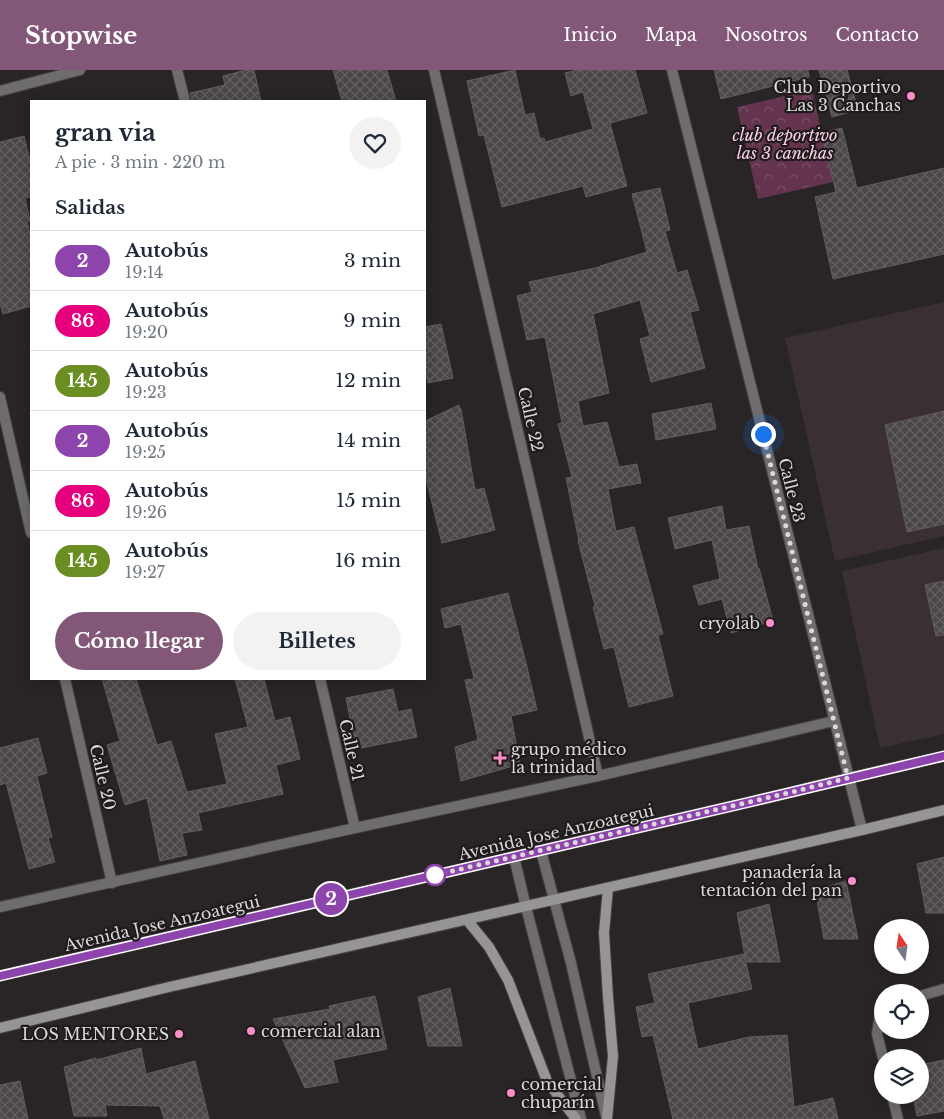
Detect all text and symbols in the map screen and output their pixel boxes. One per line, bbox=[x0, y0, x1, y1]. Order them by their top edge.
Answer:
text: Stopwise bbox=[25, 21, 137, 50]
text: Inicio bbox=[563, 24, 617, 46]
text: Mapa bbox=[645, 24, 697, 46]
text: Nosotros bbox=[725, 24, 807, 46]
text: Contacto bbox=[835, 24, 919, 46]
place label: Club Deportivo Las 3 Canchas bbox=[774, 77, 901, 115]
marker: Club Deportivo Las 3 Canchas bbox=[905, 90, 917, 102]
button: heart bbox=[349, 117, 401, 169]
text: gran via bbox=[55, 118, 156, 147]
park label: club deportivo las 3 canchas bbox=[733, 125, 837, 163]
text: A pie · 3 min · 220 m bbox=[55, 152, 225, 172]
text: Salidas bbox=[55, 196, 125, 219]
text: Autobús bbox=[125, 239, 208, 262]
text: 3 min bbox=[344, 249, 401, 272]
text: 2 bbox=[77, 250, 88, 272]
text: 19:14 bbox=[125, 262, 163, 282]
text: Autobús bbox=[125, 299, 208, 322]
text: 9 min bbox=[343, 309, 401, 332]
text: 86 bbox=[71, 310, 94, 332]
text: 19:20 bbox=[125, 322, 168, 342]
text: Autobús bbox=[125, 359, 208, 382]
text: 12 min bbox=[335, 369, 401, 392]
text: 145 bbox=[67, 370, 98, 392]
text: 19:23 bbox=[125, 382, 167, 402]
street label: Calle 22 bbox=[514, 385, 548, 453]
text: Autobús bbox=[125, 419, 208, 442]
your location bbox=[751, 422, 776, 447]
text: 14 min bbox=[336, 429, 401, 452]
text: 2 bbox=[77, 430, 88, 452]
text: 19:25 bbox=[125, 442, 166, 462]
street label: Calle 23 bbox=[774, 456, 810, 524]
text: Autobús bbox=[125, 479, 208, 502]
text: 15 min bbox=[336, 489, 401, 512]
text: 86 bbox=[71, 490, 94, 512]
text: 19:26 bbox=[125, 502, 167, 522]
text: Autobús bbox=[125, 539, 208, 562]
text: 16 min bbox=[335, 549, 401, 572]
text: 145 bbox=[67, 550, 98, 572]
text: 19:27 bbox=[125, 562, 165, 582]
button: Cómo llegar bbox=[55, 612, 223, 670]
button: Billetes bbox=[233, 612, 401, 670]
place label: cryolab bbox=[699, 613, 760, 633]
marker: cryolab bbox=[764, 617, 776, 629]
street label: Calle 21 bbox=[335, 717, 369, 783]
place label: grupo médico la trinidad bbox=[511, 739, 627, 777]
street label: Calle 20 bbox=[86, 742, 120, 812]
marker: grupo médico la trinidad bbox=[493, 751, 507, 765]
street label: Avenida Jose Anzoategui bbox=[455, 800, 656, 864]
place label: panadería la tentación del pan bbox=[700, 862, 842, 900]
unlabelled marker bbox=[424, 864, 446, 886]
marker: panadería la tentación del pan bbox=[846, 875, 858, 887]
line badge: 2 bbox=[315, 883, 347, 915]
text: 2 bbox=[325, 888, 337, 910]
street label: Avenida Jose Anzoategui bbox=[61, 891, 262, 955]
north arrow bbox=[874, 919, 929, 974]
map controls bbox=[874, 919, 929, 1104]
button: locate bbox=[874, 984, 929, 1039]
place label: comercial alan bbox=[261, 1021, 380, 1041]
place label: LOS MENTORES bbox=[22, 1024, 169, 1044]
marker: comercial alan bbox=[245, 1025, 257, 1037]
marker: LOS MENTORES bbox=[173, 1028, 185, 1040]
button: layers bbox=[874, 1049, 929, 1104]
place label: comercial chuparín bbox=[521, 1074, 602, 1112]
marker: comercial chuparín bbox=[505, 1087, 517, 1099]

